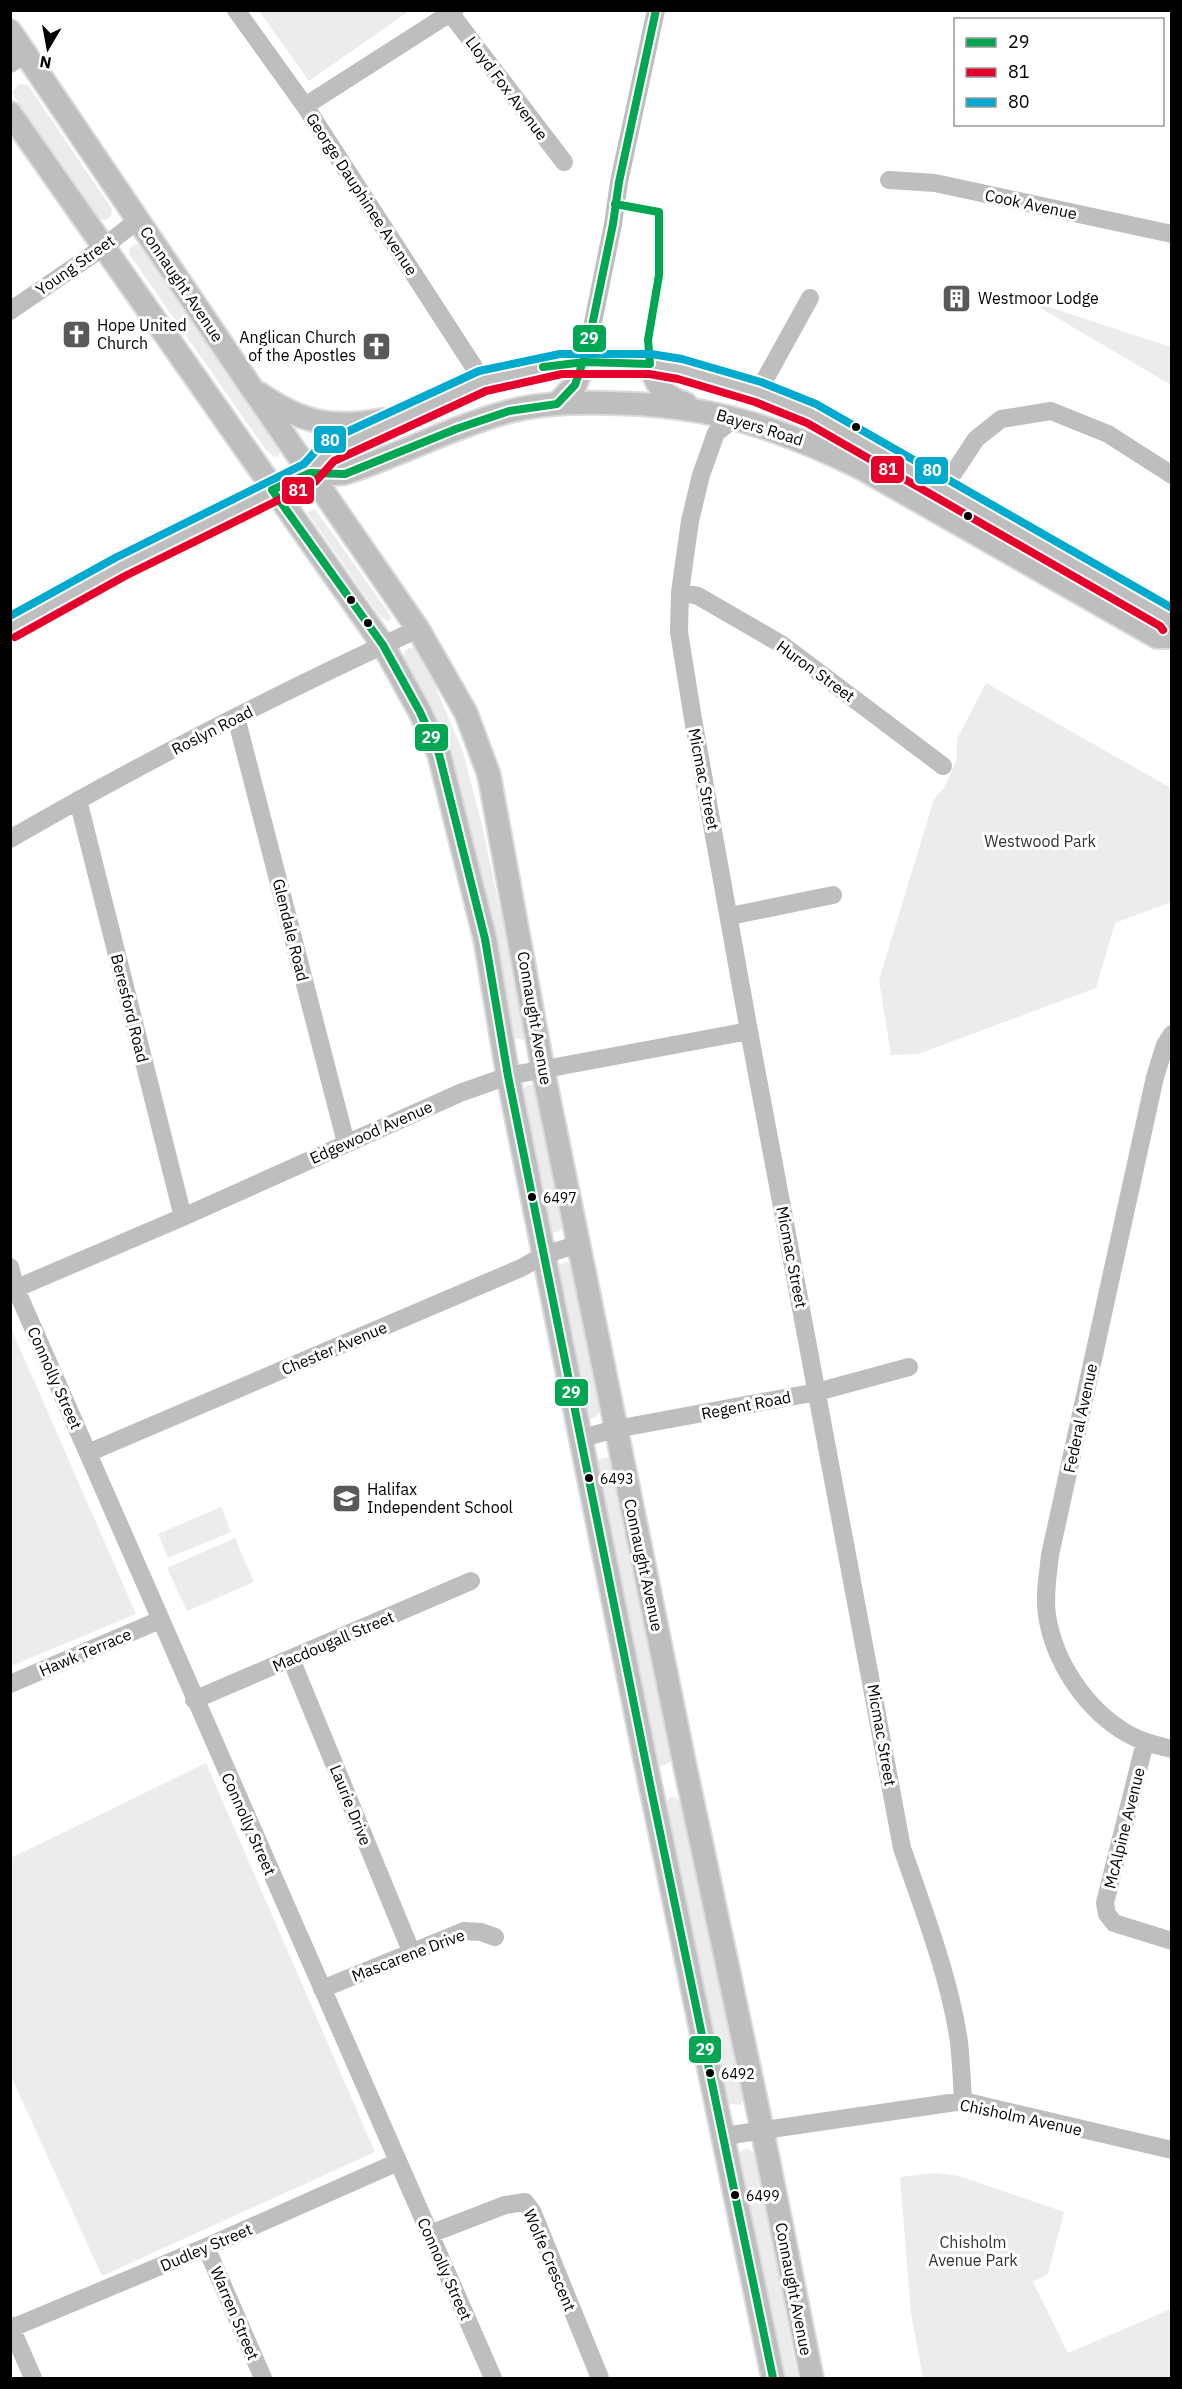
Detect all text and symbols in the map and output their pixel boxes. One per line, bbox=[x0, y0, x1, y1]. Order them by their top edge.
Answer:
north arrow bbox=[18, 18, 78, 78]
legend bbox=[954, 18, 1164, 126]
text: 29 bbox=[1008, 30, 1030, 53]
street label: Lloyd Fox Avenue bbox=[461, 32, 553, 144]
text: N bbox=[38, 52, 53, 74]
text: 81 bbox=[1008, 60, 1030, 83]
text: 80 bbox=[1008, 90, 1030, 113]
street label: George Dauphinee Avenue bbox=[302, 109, 422, 279]
street label: Cook Avenue bbox=[983, 184, 1079, 224]
street label: Connaught Avenue bbox=[136, 222, 228, 346]
street label: Young Street bbox=[32, 230, 118, 300]
building icon: Westmoor Lodge bbox=[941, 282, 973, 314]
place label: Westmoor Lodge bbox=[978, 288, 1099, 308]
place label: Hope United Church bbox=[97, 315, 187, 353]
church icon: Hope United Church bbox=[60, 318, 92, 350]
line badge: 29 bbox=[572, 324, 607, 353]
place label: Anglican Church of the Apostles bbox=[239, 327, 356, 365]
text: 29 bbox=[579, 328, 599, 348]
church icon: Anglican Church of the Apostles bbox=[361, 330, 393, 362]
street label: Bayers Road bbox=[714, 404, 806, 450]
unlabelled marker bbox=[850, 421, 862, 433]
line badge: 80 bbox=[313, 425, 347, 454]
text: 80 bbox=[320, 430, 340, 450]
line badge: 81 bbox=[870, 455, 905, 484]
line badge: 80 bbox=[914, 456, 949, 485]
text: 81 bbox=[878, 459, 898, 479]
text: 80 bbox=[922, 460, 942, 480]
line badge: 81 bbox=[281, 476, 315, 505]
text: 81 bbox=[288, 480, 308, 500]
unlabelled marker bbox=[962, 510, 974, 522]
unlabelled marker bbox=[345, 594, 357, 606]
unlabelled marker bbox=[362, 617, 374, 629]
street label: Huron Street bbox=[773, 636, 859, 706]
street label: Roslyn Road bbox=[168, 701, 256, 759]
line badge: 29 bbox=[414, 723, 449, 752]
street label: Micmac Street bbox=[684, 726, 724, 832]
text: 29 bbox=[421, 727, 441, 747]
park label: Westwood Park bbox=[984, 831, 1096, 851]
street label: Glendale Road bbox=[269, 877, 313, 983]
street label: Connaught Avenue bbox=[513, 950, 557, 1086]
street label: Beresford Road bbox=[107, 952, 153, 1064]
street label: Edgewood Avenue bbox=[307, 1096, 436, 1168]
place label: 6497 bbox=[543, 1189, 577, 1207]
marker: 6497 bbox=[526, 1191, 538, 1203]
street label: Micmac Street bbox=[772, 1204, 812, 1310]
street label: Chester Avenue bbox=[278, 1317, 390, 1379]
street label: Connolly Street bbox=[23, 1324, 87, 1432]
street label: Federal Avenue bbox=[1059, 1361, 1101, 1475]
line badge: 29 bbox=[554, 1378, 589, 1407]
text: 29 bbox=[561, 1382, 581, 1402]
street label: Regent Road bbox=[699, 1386, 793, 1424]
place label: 6493 bbox=[600, 1470, 634, 1488]
marker: 6493 bbox=[583, 1472, 595, 1484]
place label: Halifax Independent School bbox=[367, 1479, 513, 1517]
school or university icon: Halifax Independent School bbox=[330, 1482, 362, 1514]
street label: Connaught Avenue bbox=[620, 1497, 668, 1633]
street label: Macdougall Street bbox=[269, 1606, 397, 1676]
street label: Hawk Terrace bbox=[36, 1624, 134, 1680]
street label: Micmac Street bbox=[863, 1682, 901, 1788]
street label: Laurie Drive bbox=[326, 1762, 376, 1848]
street label: McAlpine Avenue bbox=[1099, 1765, 1149, 1891]
street label: Connolly Street bbox=[217, 1770, 281, 1878]
street label: Mascarene Drive bbox=[349, 1924, 467, 1986]
line badge: 29 bbox=[688, 2035, 722, 2064]
text: 29 bbox=[695, 2039, 715, 2059]
place label: 6492 bbox=[721, 2065, 755, 2083]
marker: 6492 bbox=[704, 2067, 716, 2079]
street label: Chisholm Avenue bbox=[958, 2094, 1084, 2140]
place label: 6499 bbox=[746, 2187, 780, 2205]
marker: 6499 bbox=[729, 2189, 741, 2201]
street label: Wolfe Crescent bbox=[520, 2206, 580, 2314]
street label: Connolly Street bbox=[413, 2215, 477, 2323]
street label: Dudley Street bbox=[157, 2219, 255, 2275]
street label: Connaught Avenue bbox=[771, 2221, 817, 2357]
park label: Chisholm Avenue Park bbox=[928, 2232, 1018, 2270]
street label: Warren Street bbox=[206, 2263, 264, 2363]

